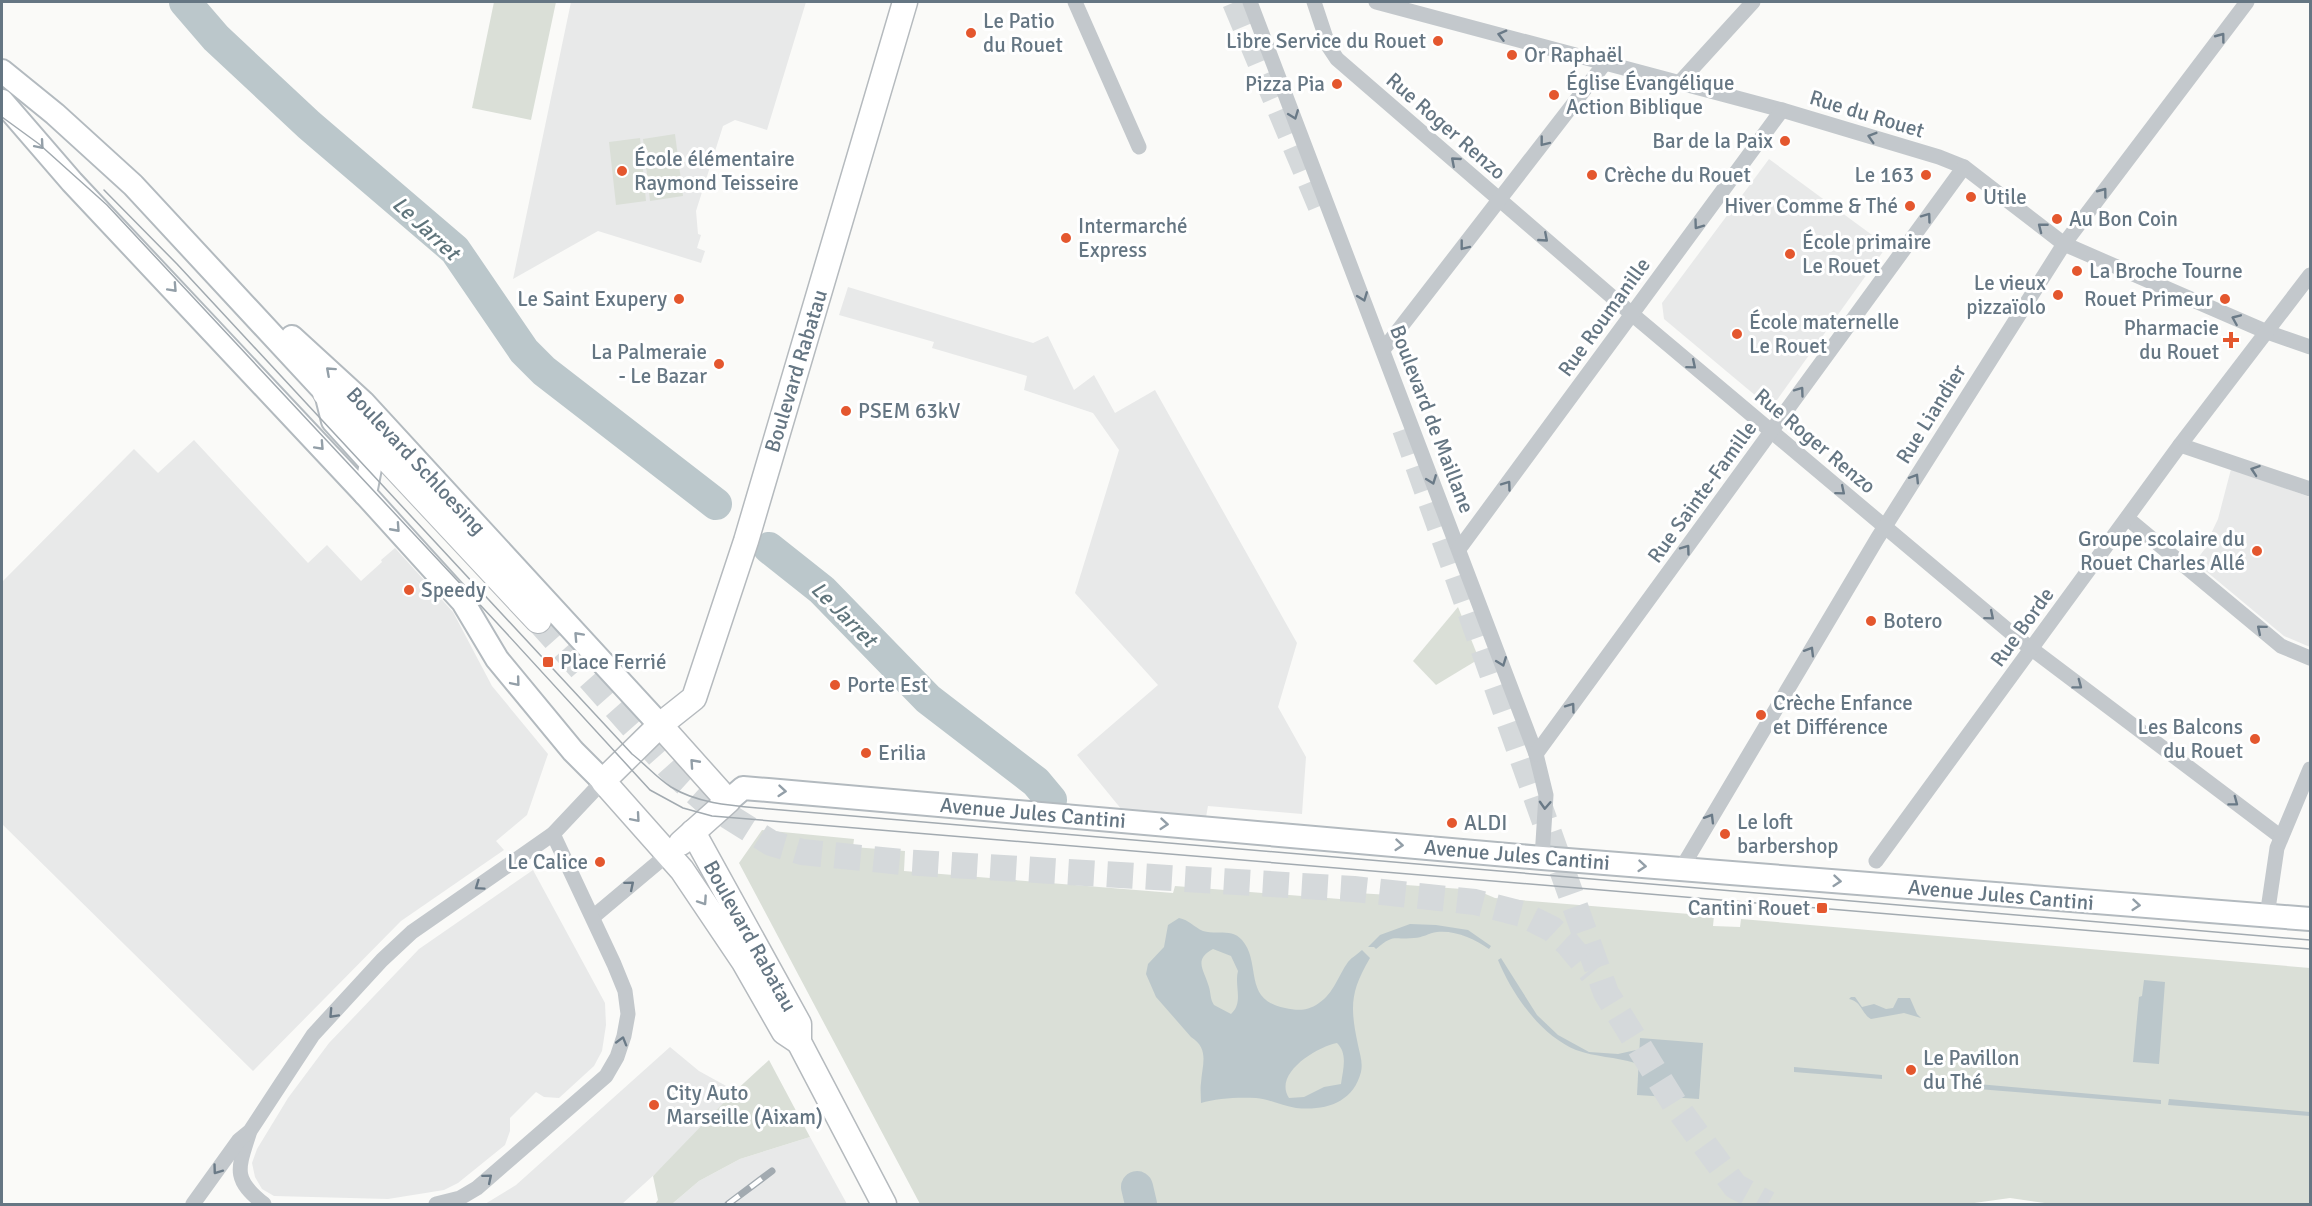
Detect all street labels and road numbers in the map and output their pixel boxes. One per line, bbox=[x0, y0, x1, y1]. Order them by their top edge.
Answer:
street label: Rue Roger Renzo bbox=[1381, 67, 1511, 185]
street label: Rue du Rouet bbox=[1807, 84, 1927, 144]
street label: Rue Roumanille bbox=[1552, 253, 1656, 381]
street label: Boulevard Rabatau bbox=[759, 286, 833, 456]
street label: Boulevard de Maillane bbox=[1384, 321, 1480, 517]
street label: Rue Liandier bbox=[1890, 359, 1972, 468]
street label: Boulevard Schloesing bbox=[341, 382, 491, 540]
street label: Rue Roger Renzo bbox=[1749, 383, 1881, 499]
street label: Rue Sainte-Famille bbox=[1642, 416, 1762, 568]
street label: Rue Borde bbox=[1985, 582, 2059, 672]
street label: Avenue Jules Cantini bbox=[939, 792, 1127, 834]
street label: Avenue Jules Cantini bbox=[1423, 834, 1611, 876]
street label: Boulevard Rabatau bbox=[698, 856, 802, 1016]
street label: Avenue Jules Cantini bbox=[1907, 874, 2095, 916]

